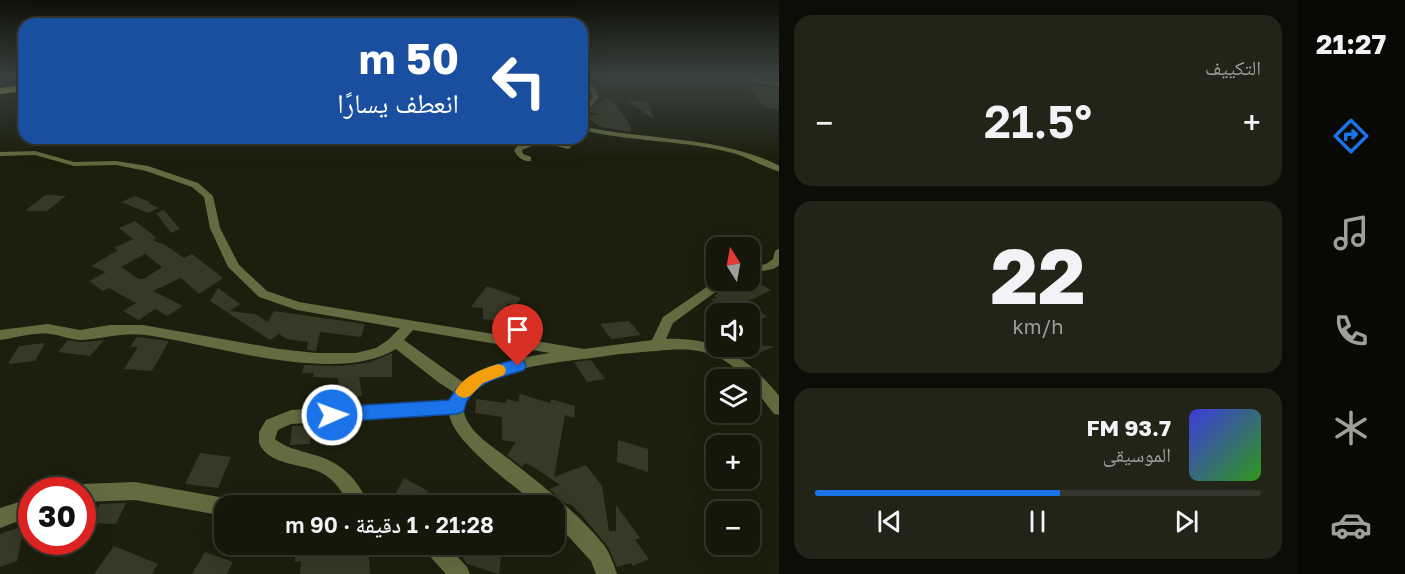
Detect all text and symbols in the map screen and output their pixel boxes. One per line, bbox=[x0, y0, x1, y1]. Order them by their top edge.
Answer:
text: 21:27 bbox=[1316, 28, 1386, 60]
text: 50 m bbox=[359, 33, 459, 83]
icon: left bbox=[480, 42, 558, 120]
text: التكييف bbox=[1205, 55, 1261, 79]
text: انعطف يسارًا bbox=[337, 87, 459, 119]
text: 21.5° bbox=[984, 94, 1092, 148]
text: − bbox=[815, 103, 833, 142]
text: + bbox=[1243, 103, 1261, 142]
icon: directions bbox=[1330, 115, 1372, 157]
icon: music bbox=[1330, 212, 1372, 254]
text: 22 bbox=[990, 228, 1086, 321]
north arrow bbox=[706, 237, 760, 291]
map controls bbox=[706, 237, 760, 555]
button: sound bbox=[706, 303, 760, 357]
pin bbox=[492, 304, 543, 366]
icon: phone bbox=[1330, 310, 1372, 352]
icon: arrive bbox=[501, 313, 534, 346]
text: km/h bbox=[1013, 314, 1063, 338]
button: layers bbox=[706, 369, 760, 423]
position arrow bbox=[300, 383, 364, 447]
icon: climate bbox=[1330, 407, 1372, 449]
text: 93.7 FM bbox=[1086, 414, 1171, 441]
button: + bbox=[706, 435, 760, 489]
text: الموسيقى bbox=[1103, 442, 1171, 466]
speed limit sign: 30 bbox=[18, 477, 96, 555]
button: − bbox=[706, 501, 760, 555]
icon: car bbox=[1330, 504, 1372, 546]
icon: previous bbox=[873, 505, 906, 538]
icon: pause bbox=[1021, 505, 1054, 538]
icon: next bbox=[1170, 505, 1203, 538]
text: 21:28 · 1 دقيقة · 90 m bbox=[285, 511, 494, 538]

